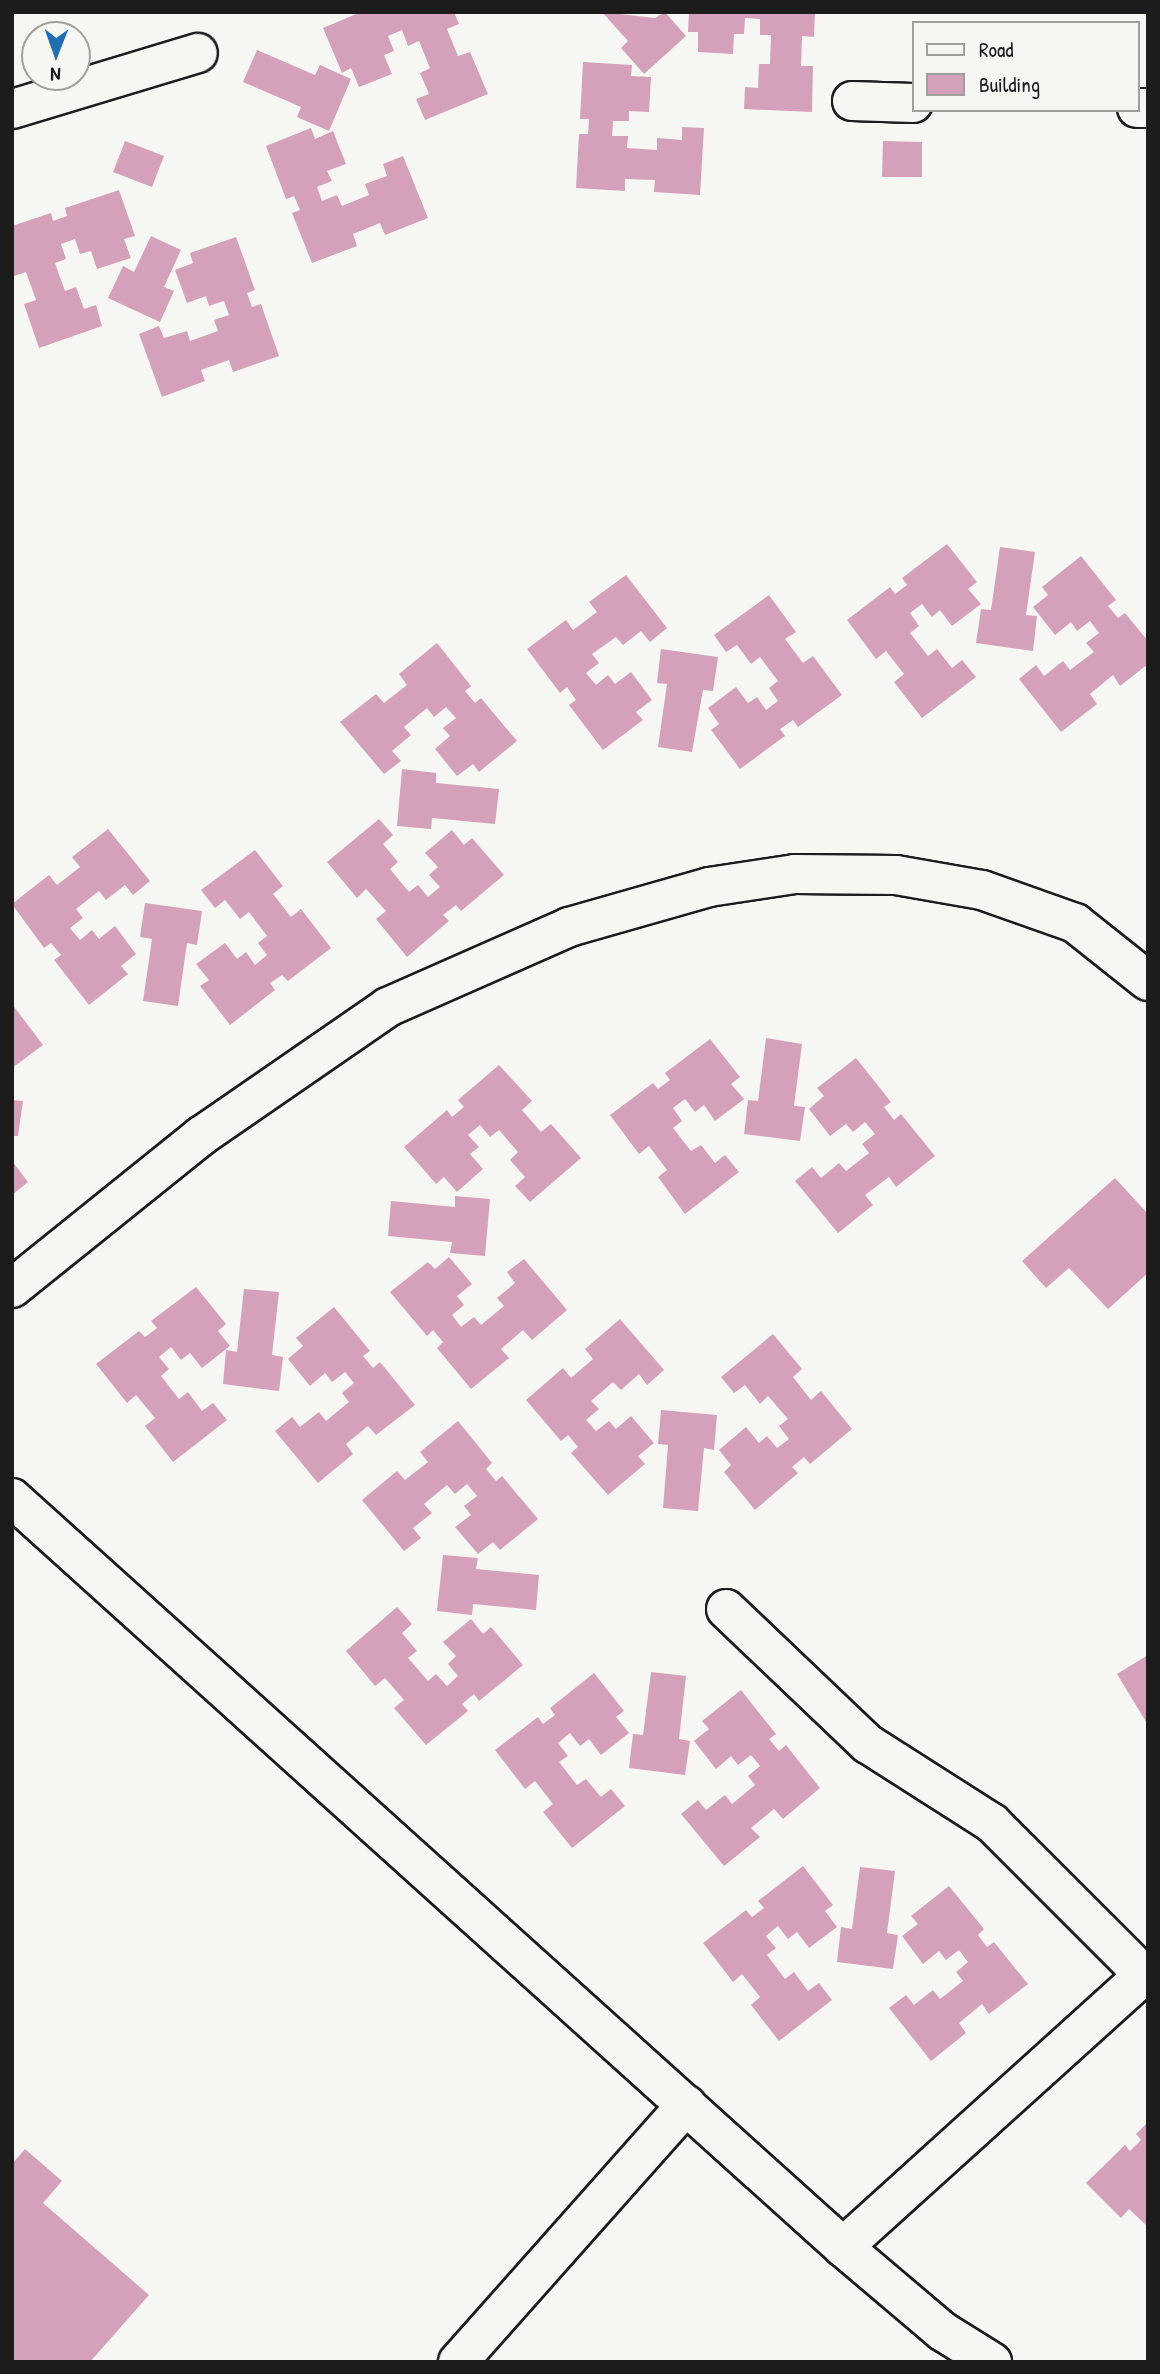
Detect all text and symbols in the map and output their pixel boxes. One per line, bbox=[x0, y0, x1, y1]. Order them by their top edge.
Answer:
north arrow bbox=[21, 21, 91, 91]
legend bbox=[912, 21, 1139, 112]
text: Road bbox=[979, 35, 1013, 64]
text: N bbox=[50, 62, 61, 88]
text: Building bbox=[979, 70, 1040, 99]

